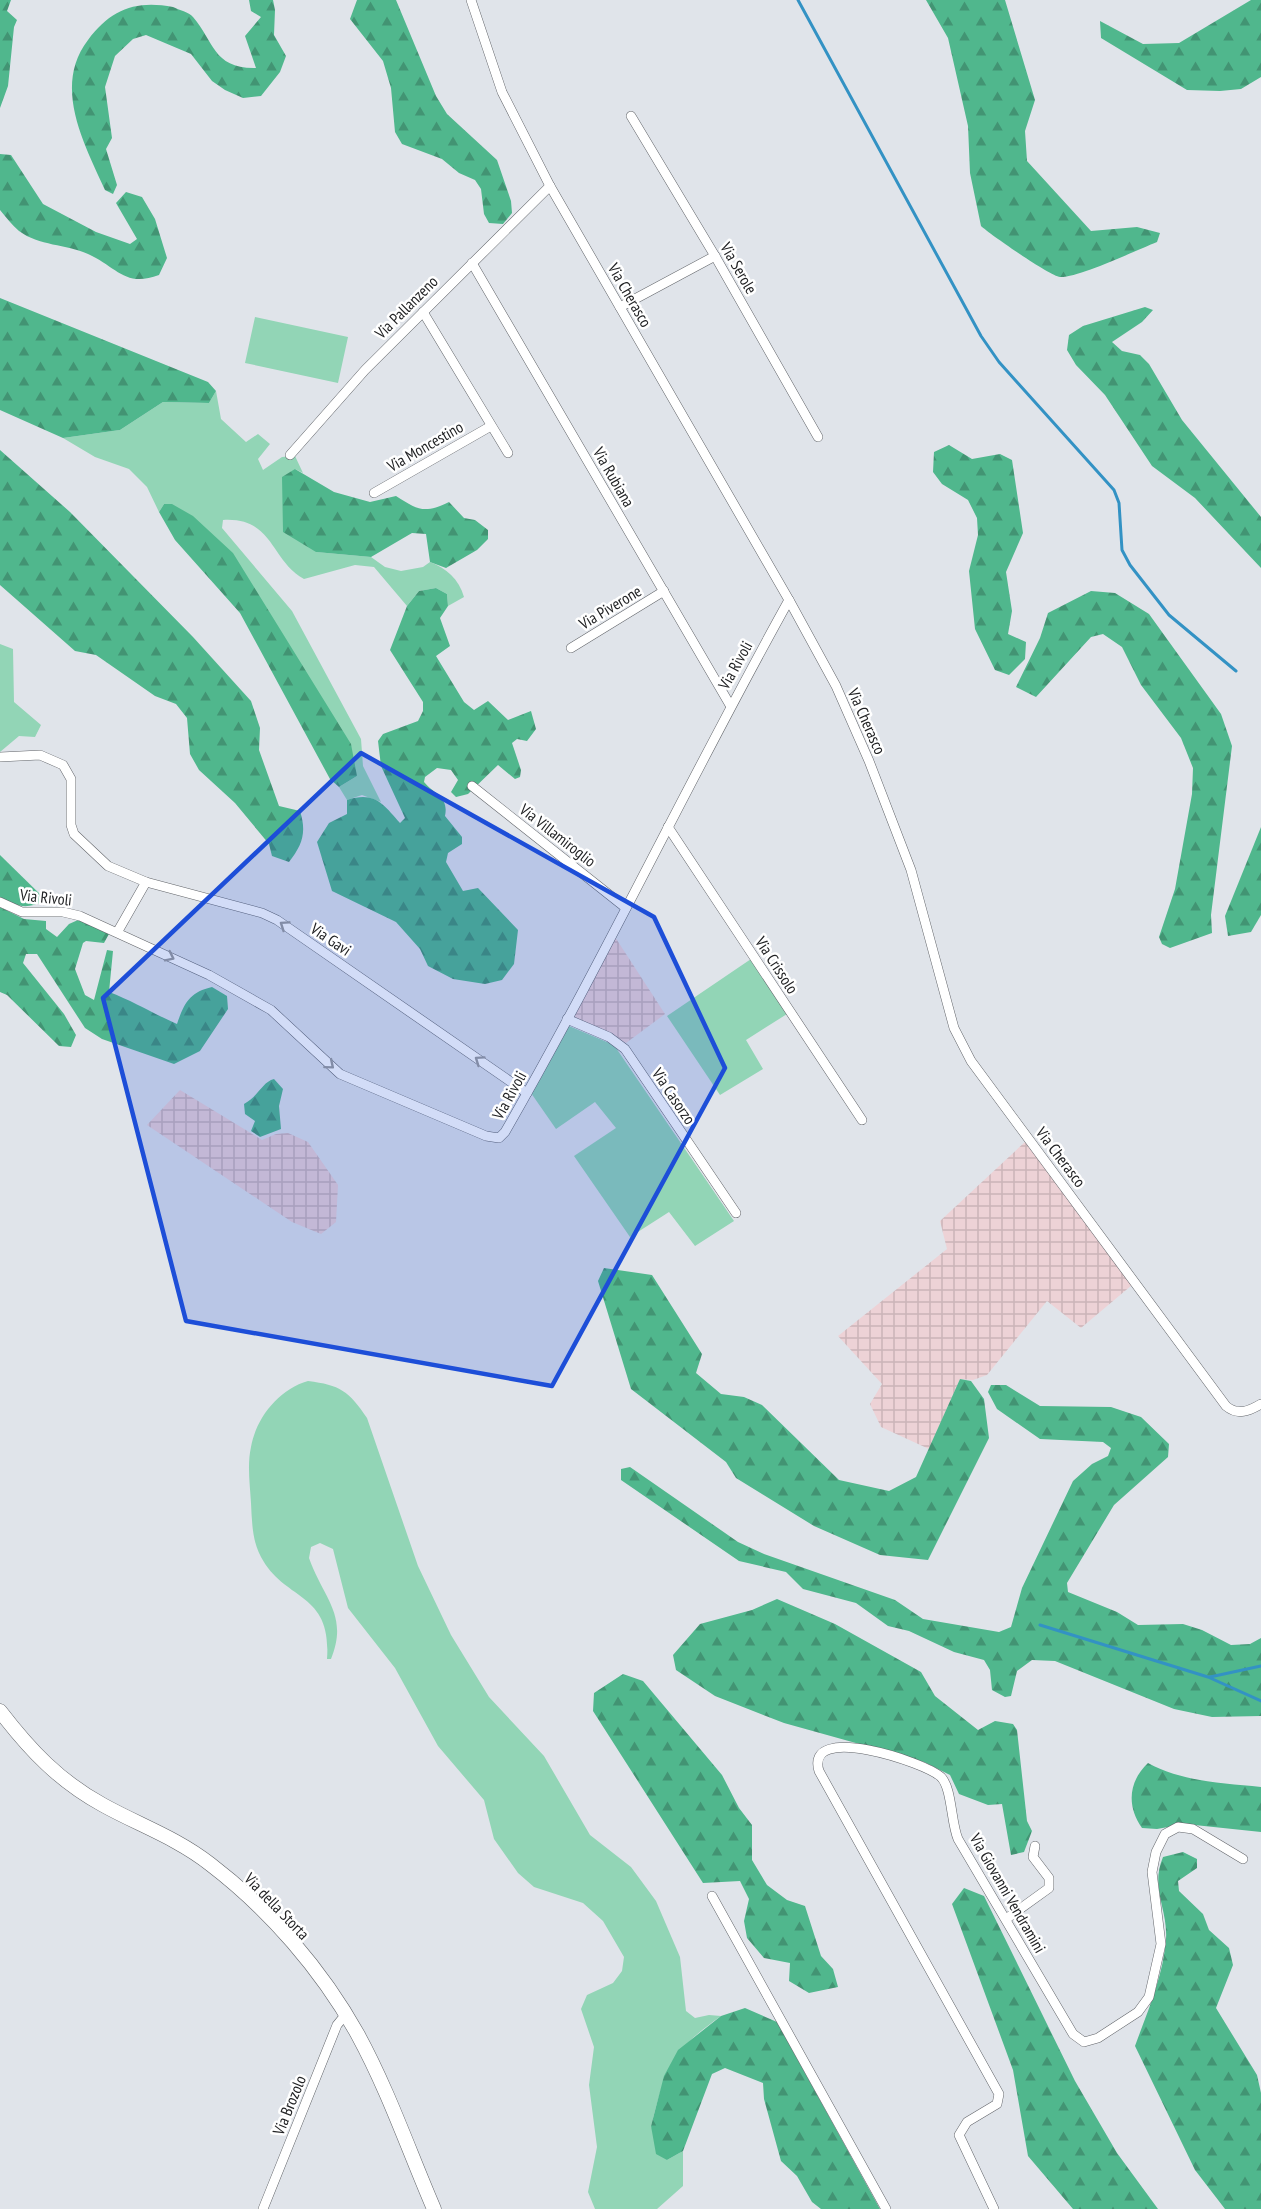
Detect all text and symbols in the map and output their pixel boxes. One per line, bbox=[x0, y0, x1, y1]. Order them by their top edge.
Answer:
street label: Via Serole bbox=[716, 238, 762, 297]
street label: Via Cherasco bbox=[603, 259, 656, 330]
street label: Via Pallanzeno bbox=[370, 271, 442, 343]
street label: Via Moncestino bbox=[383, 416, 466, 476]
street label: Via Rubiana bbox=[588, 443, 639, 510]
street label: Via Piverone bbox=[574, 581, 645, 634]
street label: Via Rivoli bbox=[713, 637, 756, 694]
street label: Via Cherasco bbox=[843, 684, 890, 757]
street label: Via Villamiroglio bbox=[515, 798, 600, 871]
street label: Via Rivoli bbox=[18, 884, 73, 910]
street label: Via Gavi bbox=[306, 918, 355, 960]
one-way arrow bbox=[280, 921, 291, 932]
street label: Via Crissolo bbox=[751, 932, 803, 997]
one-way arrow bbox=[164, 950, 175, 962]
one-way arrow bbox=[475, 1056, 486, 1067]
one-way arrow bbox=[323, 1058, 334, 1069]
street label: Via Casorzo bbox=[647, 1063, 700, 1128]
street label: Via Rivoli bbox=[487, 1067, 530, 1124]
street label: Via Cherasco bbox=[1031, 1122, 1090, 1191]
street label: Via Giovanni Vendramini bbox=[965, 1829, 1050, 1956]
street label: Via della Storta bbox=[240, 1868, 314, 1944]
street label: Via Brozolo bbox=[268, 2072, 310, 2139]

